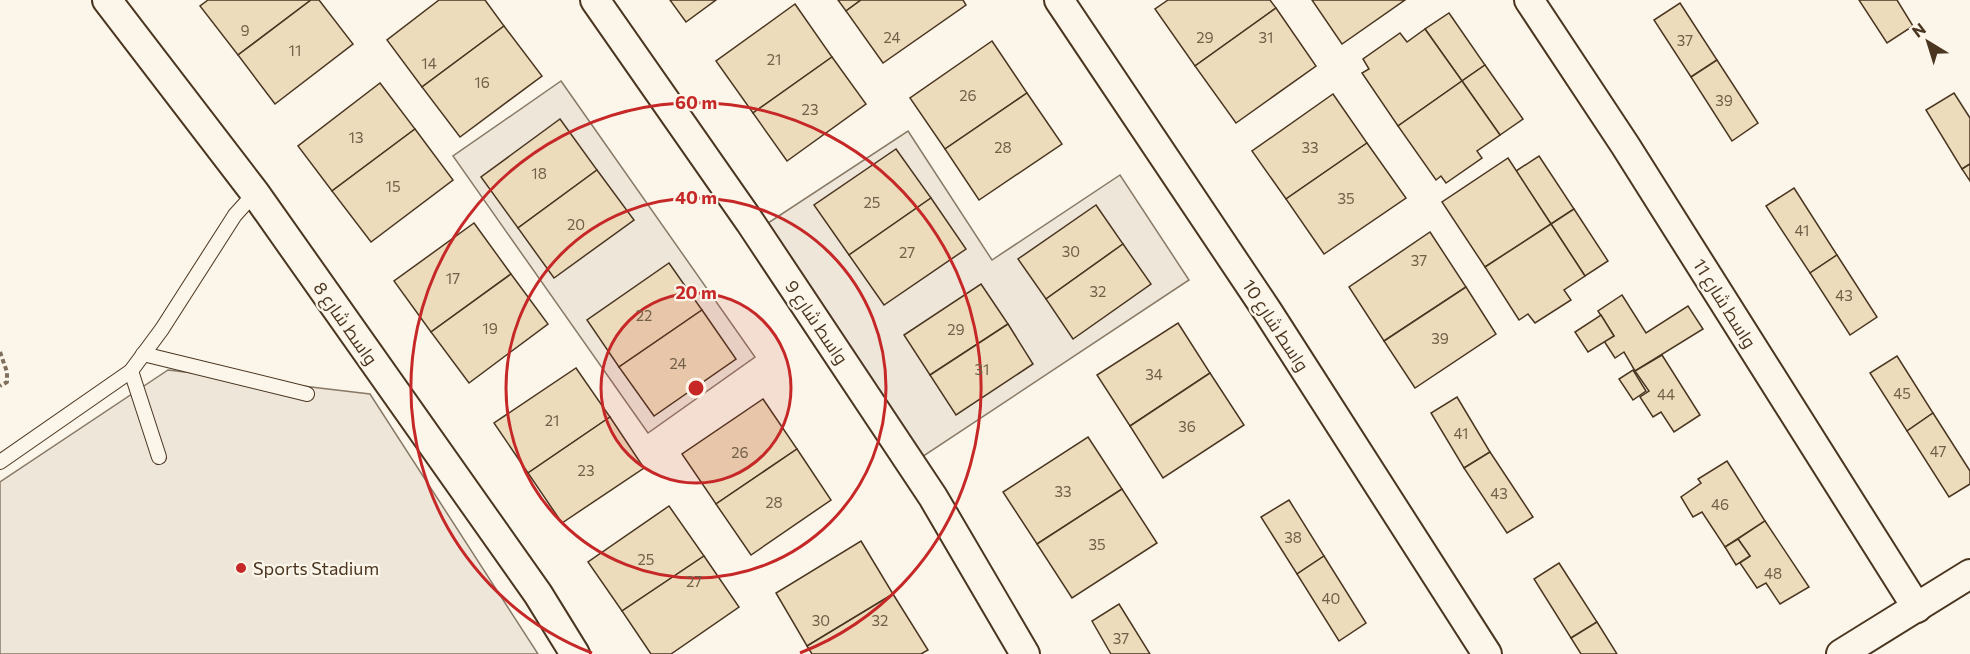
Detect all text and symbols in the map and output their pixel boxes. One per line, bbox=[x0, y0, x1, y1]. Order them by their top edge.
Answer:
north arrow bbox=[1898, 12, 1958, 72]
text: N bbox=[1908, 19, 1929, 41]
house number: 9 bbox=[240, 21, 250, 39]
house number: 24 bbox=[883, 28, 901, 46]
house number: 29 bbox=[1196, 28, 1214, 46]
house number: 31 bbox=[1259, 28, 1273, 46]
house number: 37 bbox=[1677, 31, 1693, 49]
house number: 11 bbox=[289, 41, 301, 59]
house number: 21 bbox=[767, 50, 781, 68]
house number: 14 bbox=[421, 54, 437, 72]
house number: 16 bbox=[474, 73, 490, 91]
house number: 26 bbox=[959, 86, 977, 104]
text: 60 m bbox=[675, 91, 717, 113]
house number: 39 bbox=[1715, 91, 1733, 109]
house number: 23 bbox=[802, 100, 818, 118]
house number: 13 bbox=[349, 128, 363, 146]
house number: 28 bbox=[994, 138, 1012, 156]
house number: 33 bbox=[1301, 138, 1319, 156]
house number: 18 bbox=[531, 164, 547, 182]
house number: 15 bbox=[385, 177, 401, 195]
text: 40 m bbox=[675, 186, 717, 208]
house number: 35 bbox=[1337, 189, 1355, 207]
house number: 25 bbox=[864, 193, 880, 211]
house number: 20 bbox=[567, 215, 585, 233]
house number: 41 bbox=[1795, 221, 1809, 239]
house number: 30 bbox=[1062, 242, 1080, 260]
house number: 27 bbox=[899, 243, 915, 261]
house number: 37 bbox=[1411, 251, 1427, 269]
street label: واسط شارع 11 bbox=[1687, 254, 1761, 353]
house number: 17 bbox=[446, 269, 460, 287]
street label: واسط شارع 10 bbox=[1236, 275, 1314, 376]
street label: واسط شارع 9 bbox=[779, 276, 853, 369]
street label: واسط شارع 8 bbox=[308, 277, 383, 370]
text: 20 m bbox=[675, 281, 717, 303]
house number: 32 bbox=[1090, 282, 1106, 300]
house number: 43 bbox=[1835, 286, 1853, 304]
house number: 22 bbox=[636, 306, 652, 324]
house number: 19 bbox=[482, 319, 498, 337]
house number: 29 bbox=[947, 320, 965, 338]
house number: 39 bbox=[1431, 329, 1449, 347]
house number: 24 bbox=[669, 354, 687, 372]
house number: 31 bbox=[975, 360, 989, 378]
house number: 34 bbox=[1145, 365, 1163, 383]
centre of rings bbox=[686, 378, 706, 398]
house number: 45 bbox=[1893, 384, 1911, 402]
house number: 44 bbox=[1657, 385, 1675, 403]
house number: 21 bbox=[545, 411, 559, 429]
house number: 36 bbox=[1178, 417, 1196, 435]
house number: 41 bbox=[1454, 424, 1468, 442]
house number: 47 bbox=[1930, 442, 1946, 460]
house number: 26 bbox=[731, 443, 749, 461]
house number: 23 bbox=[578, 461, 594, 479]
house number: 33 bbox=[1054, 482, 1072, 500]
house number: 43 bbox=[1490, 484, 1508, 502]
house number: 28 bbox=[765, 493, 783, 511]
house number: 46 bbox=[1711, 495, 1729, 513]
house number: 38 bbox=[1284, 528, 1302, 546]
house number: 35 bbox=[1088, 535, 1106, 553]
house number: 25 bbox=[638, 550, 654, 568]
place label: Sports Stadium bbox=[253, 557, 379, 579]
marker: Sports Stadium bbox=[234, 561, 248, 575]
house number: 48 bbox=[1764, 564, 1782, 582]
house number: 27 bbox=[686, 572, 702, 590]
house number: 40 bbox=[1322, 589, 1340, 607]
house number: 30 bbox=[812, 611, 830, 629]
house number: 32 bbox=[872, 611, 888, 629]
house number: 37 bbox=[1113, 629, 1129, 647]

